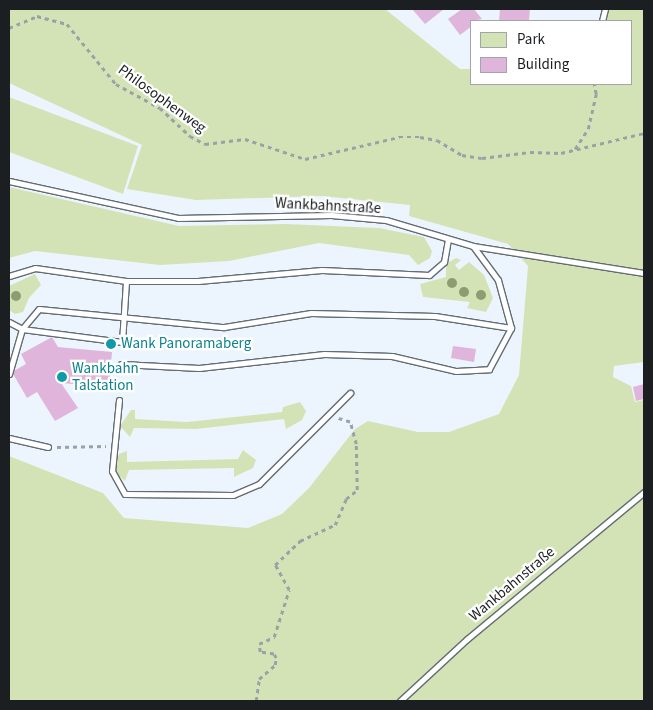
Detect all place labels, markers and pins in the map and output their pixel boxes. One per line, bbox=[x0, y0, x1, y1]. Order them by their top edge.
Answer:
place label: Wank Panoramaberg bbox=[121, 335, 251, 353]
marker: Wank Panoramaberg bbox=[105, 338, 117, 350]
place label: Wankbahn Talstation bbox=[72, 359, 139, 394]
marker: Wankbahn Talstation bbox=[56, 371, 68, 383]

